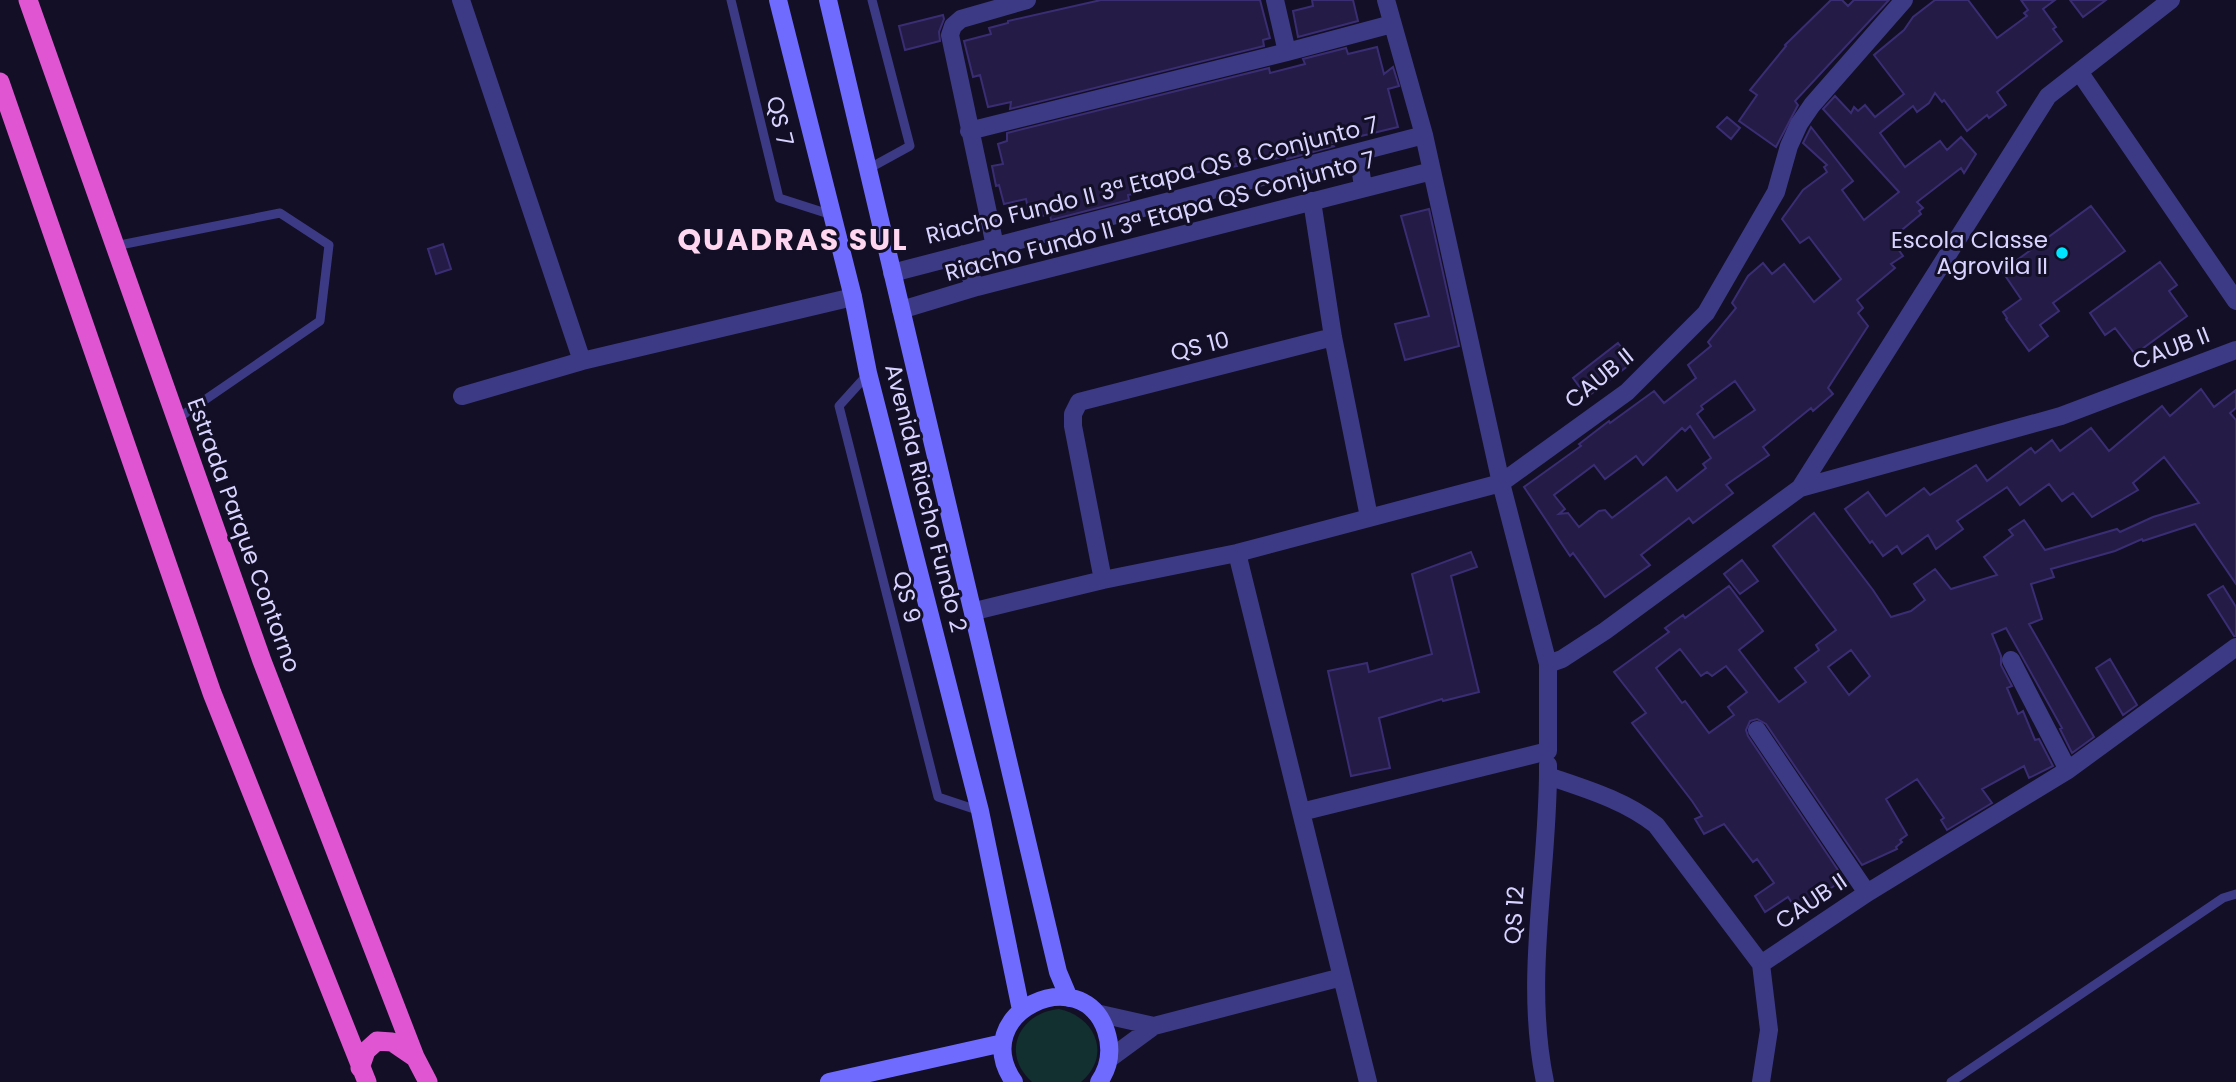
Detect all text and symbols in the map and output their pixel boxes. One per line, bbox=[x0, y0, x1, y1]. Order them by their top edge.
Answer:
street label: QS 7 bbox=[758, 93, 802, 149]
street label: Riacho Fundo II 3ª Etapa QS 8 Conjunto 7 bbox=[922, 108, 1382, 252]
street label: Riacho Fundo II 3ª Etapa QS Conjunto 7 bbox=[941, 143, 1379, 289]
district label: QUADRAS SUL bbox=[677, 218, 909, 261]
place label: Escola Classe Agrovila II bbox=[1891, 224, 2048, 282]
marker: Escola Classe Agrovila II bbox=[2054, 245, 2070, 261]
street label: CAUB II bbox=[2128, 319, 2214, 377]
street label: QS 10 bbox=[1167, 323, 1233, 369]
street label: CAUB II bbox=[1558, 340, 1640, 416]
street label: Avenida Riacho Fundo 2 bbox=[877, 360, 975, 636]
street label: Estrada Parque Contorno bbox=[179, 393, 309, 677]
street label: QS 9 bbox=[885, 568, 929, 626]
street label: CAUB II bbox=[1769, 865, 1853, 937]
street label: QS 12 bbox=[1496, 885, 1532, 945]

